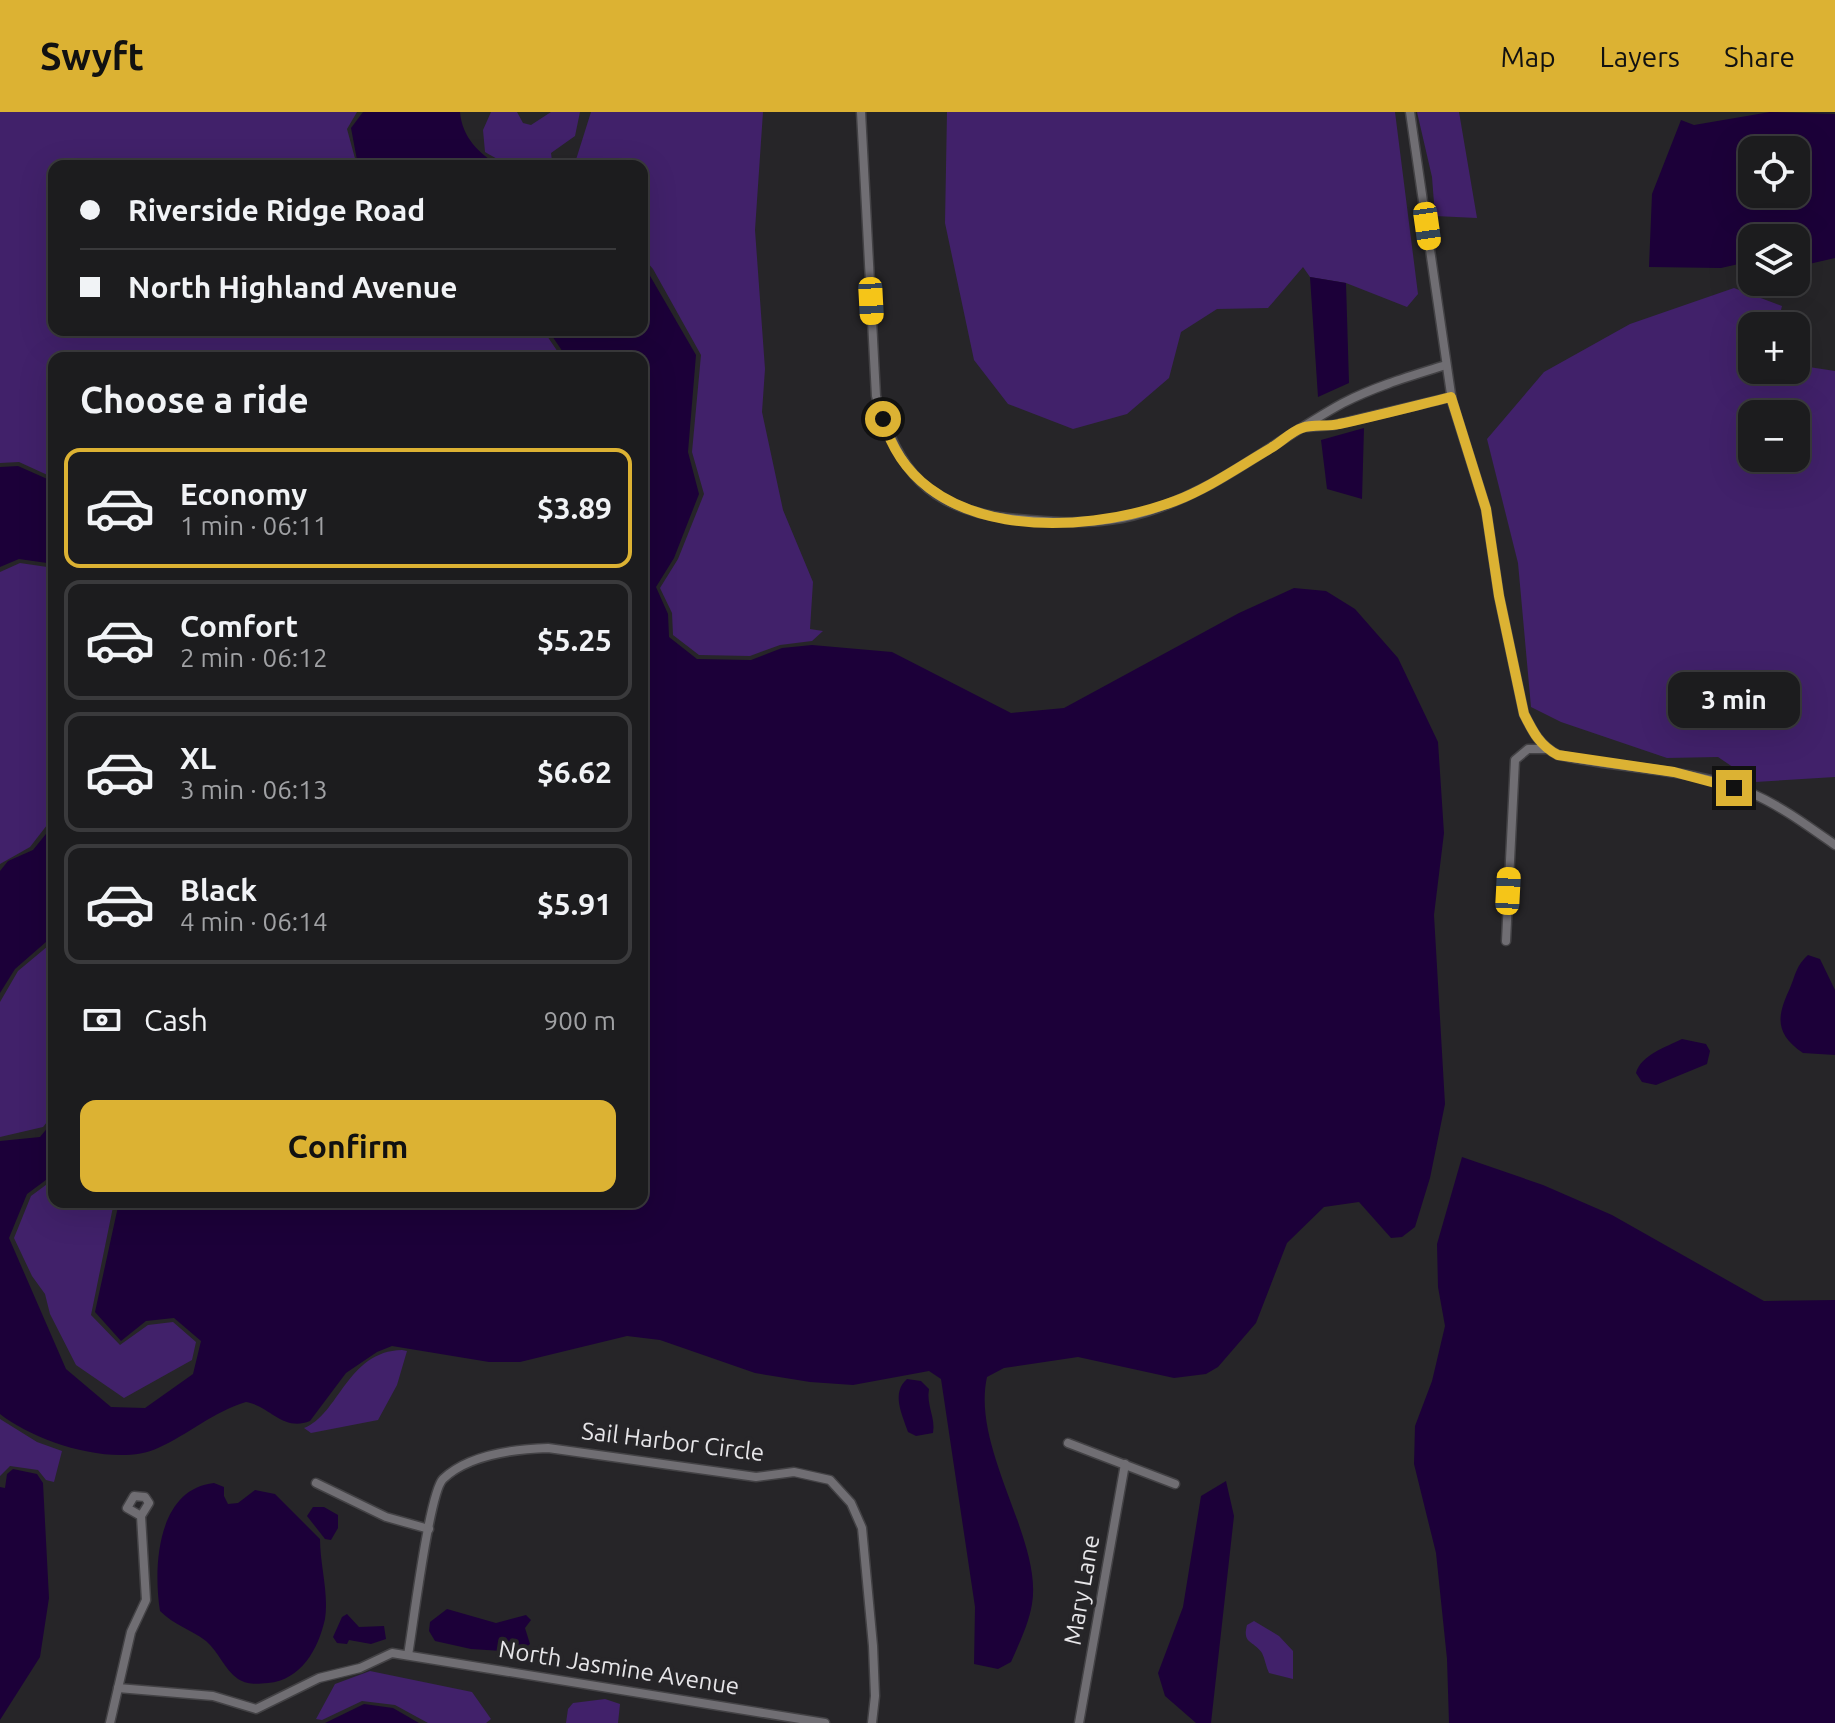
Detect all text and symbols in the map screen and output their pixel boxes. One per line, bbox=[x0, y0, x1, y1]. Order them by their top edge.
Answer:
text: Swyft bbox=[40, 35, 144, 77]
text: Map bbox=[1500, 41, 1556, 72]
text: Layers bbox=[1600, 41, 1680, 72]
text: Share bbox=[1724, 41, 1795, 72]
map controls bbox=[1738, 136, 1810, 472]
button: locate bbox=[1738, 136, 1810, 208]
text: Riverside Ridge Road bbox=[128, 193, 425, 227]
car bbox=[1412, 201, 1442, 251]
button: layers bbox=[1738, 224, 1810, 296]
text: North Highland Avenue bbox=[128, 270, 458, 304]
car bbox=[858, 276, 884, 326]
button: + bbox=[1738, 312, 1810, 384]
text: Choose a ride bbox=[80, 379, 309, 420]
button: − bbox=[1738, 400, 1810, 472]
route start bbox=[865, 401, 901, 437]
icon: car bbox=[84, 472, 156, 544]
text: Economy bbox=[180, 477, 307, 511]
text: $3.89 bbox=[537, 491, 612, 525]
text: 1 min · 06:11 bbox=[180, 511, 328, 540]
icon: car bbox=[84, 604, 156, 676]
text: Comfort bbox=[180, 609, 298, 643]
text: $5.25 bbox=[537, 623, 612, 657]
text: 2 min · 06:12 bbox=[180, 643, 328, 672]
callout: 3 min bbox=[1668, 672, 1800, 728]
text: 3 min bbox=[1701, 685, 1767, 714]
icon: car bbox=[84, 736, 156, 808]
text: XL bbox=[180, 741, 216, 775]
text: $6.62 bbox=[537, 755, 612, 789]
route end bbox=[1716, 770, 1752, 806]
text: 3 min · 06:13 bbox=[180, 775, 328, 804]
car bbox=[1495, 866, 1521, 916]
icon: car bbox=[84, 868, 156, 940]
text: Black bbox=[180, 873, 257, 907]
text: $5.91 bbox=[537, 887, 612, 921]
text: 4 min · 06:14 bbox=[180, 907, 328, 936]
icon: cash bbox=[80, 998, 124, 1042]
text: Cash bbox=[144, 1003, 208, 1037]
text: 900 m bbox=[544, 1006, 616, 1035]
button: Confirm bbox=[80, 1100, 616, 1192]
street label: Sail Harbor Circle bbox=[580, 1417, 766, 1466]
street label: Mary Lane bbox=[1059, 1533, 1104, 1647]
street label: North Jasmine Avenue bbox=[497, 1635, 741, 1700]

